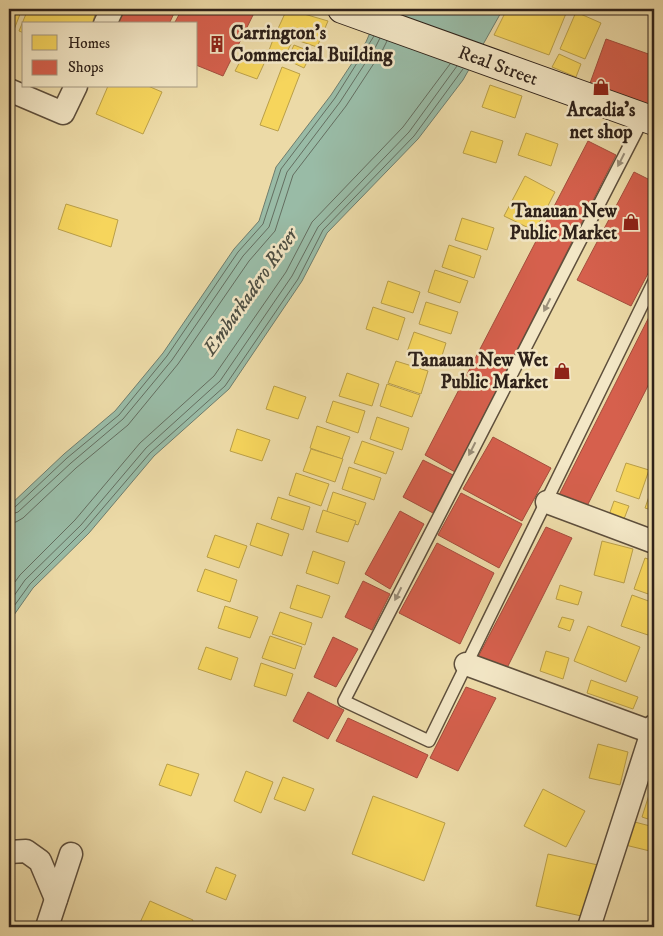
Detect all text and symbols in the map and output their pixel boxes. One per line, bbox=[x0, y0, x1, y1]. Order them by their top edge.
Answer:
legend bbox=[22, 22, 198, 88]
place label: Carrington's Commercial Building bbox=[231, 22, 393, 67]
text: Homes bbox=[68, 34, 110, 53]
building icon: Carrington's Commercial Building bbox=[207, 34, 227, 54]
street label: Real Street bbox=[455, 41, 541, 91]
text: Shops bbox=[68, 58, 104, 77]
shop icon: Arcadia's net shop bbox=[591, 77, 611, 97]
place label: Arcadia's net shop bbox=[566, 99, 636, 144]
one-way arrow bbox=[617, 153, 625, 168]
place label: Tanauan New Public Market bbox=[510, 200, 618, 245]
shop icon: Tanauan New Public Market bbox=[621, 212, 641, 232]
water label: Embarkadero River bbox=[197, 222, 305, 361]
one-way arrow bbox=[543, 298, 551, 312]
place label: Tanauan New Wet Public Market bbox=[407, 349, 549, 394]
shop icon: Tanauan New Wet Public Market bbox=[552, 361, 572, 381]
one-way arrow bbox=[468, 442, 476, 457]
one-way arrow bbox=[394, 587, 402, 601]

